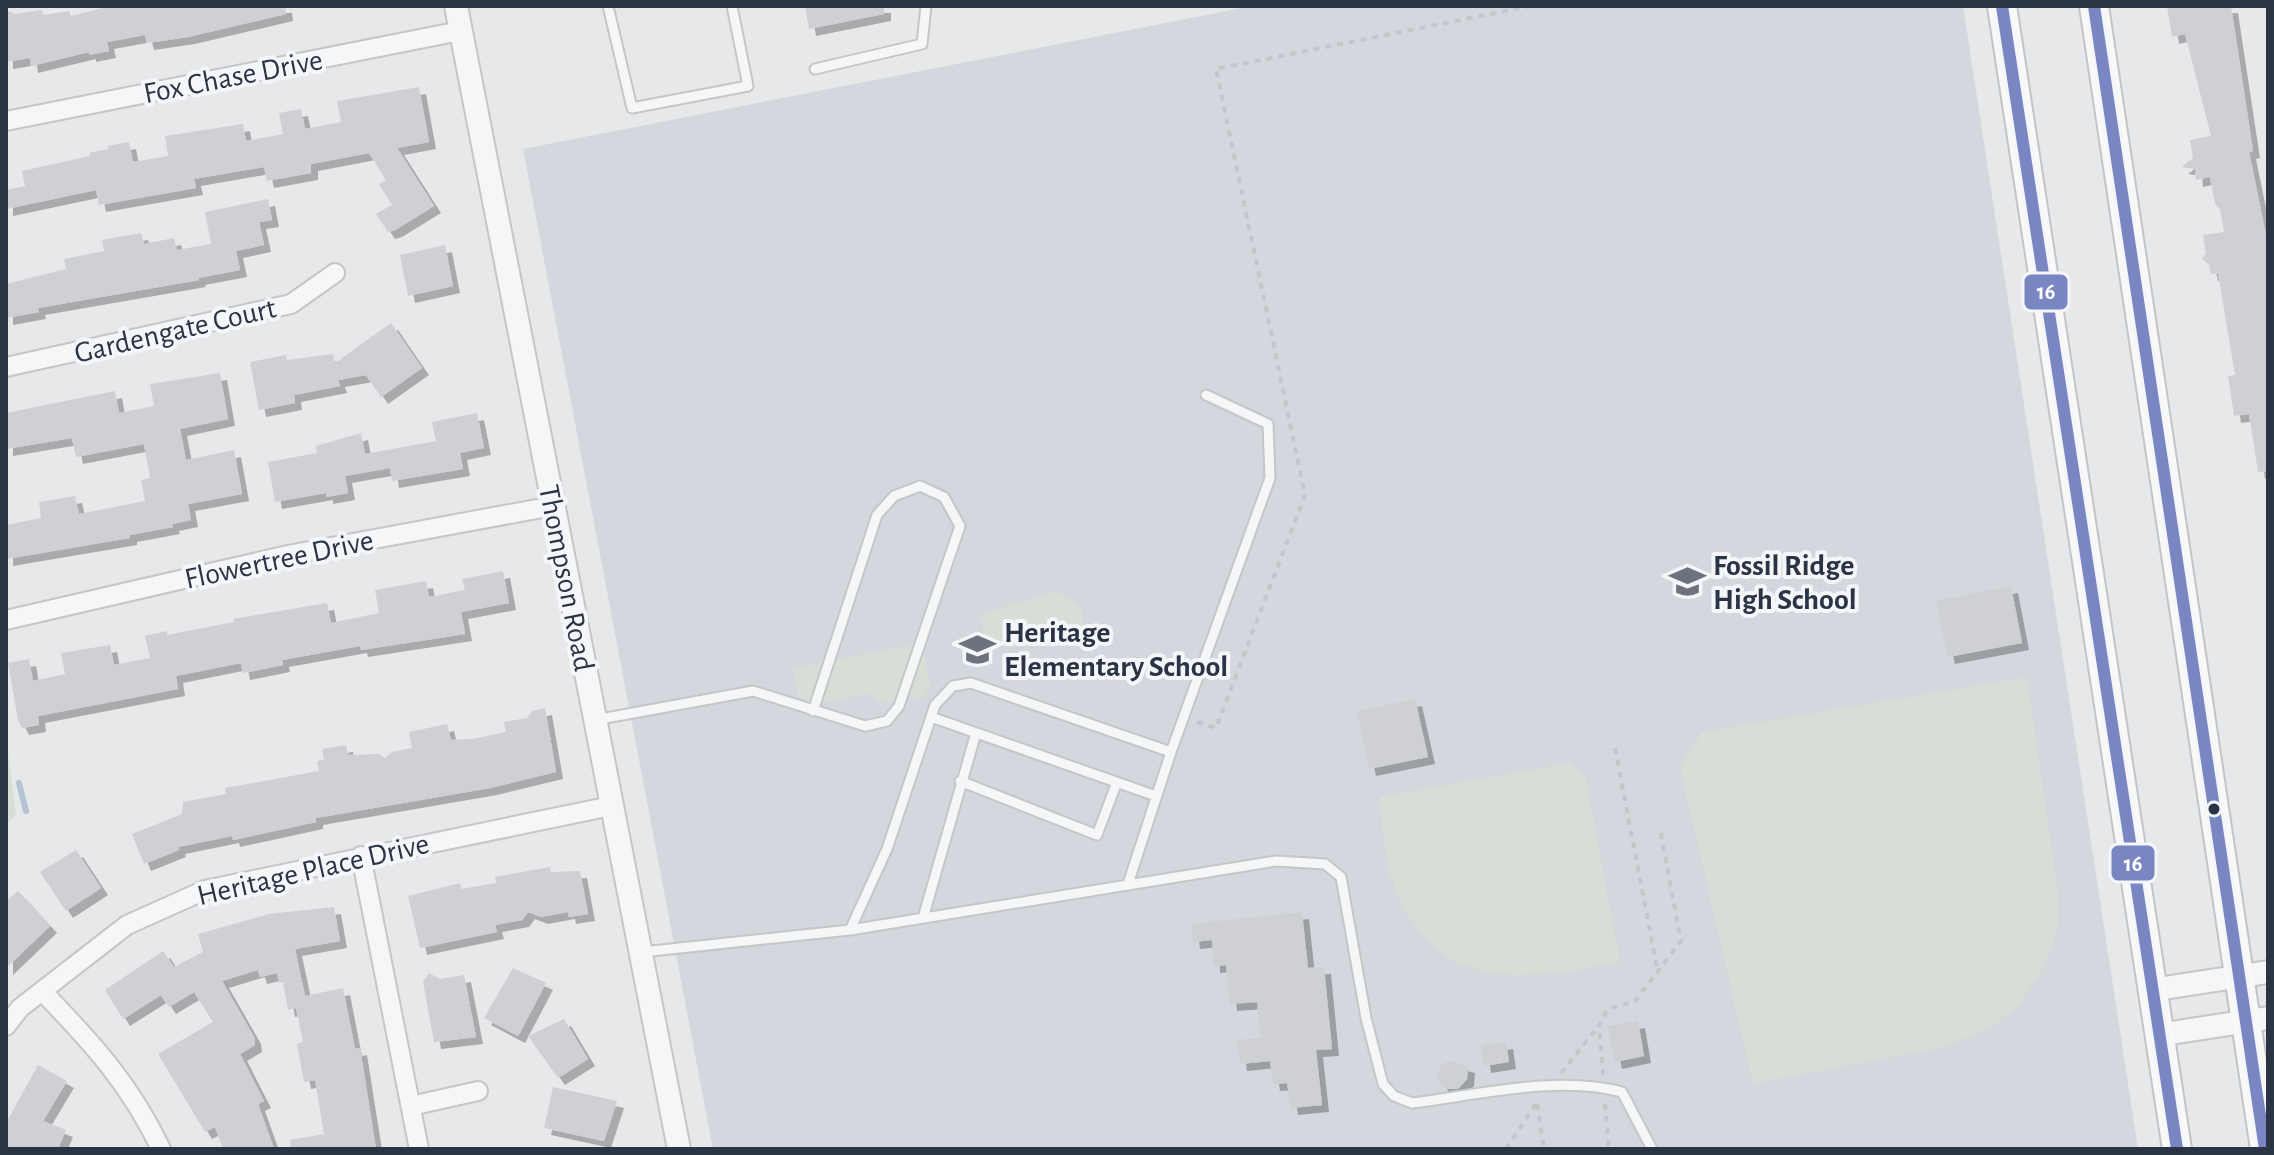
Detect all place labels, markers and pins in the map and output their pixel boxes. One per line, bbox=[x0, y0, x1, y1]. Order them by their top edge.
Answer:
place label: Fossil Ridge High School bbox=[1713, 551, 1857, 615]
school or university icon: Fossil Ridge High School bbox=[1668, 563, 1706, 601]
place label: Heritage Elementary School bbox=[1004, 618, 1228, 682]
school or university icon: Heritage Elementary School bbox=[959, 630, 997, 668]
unlabelled marker bbox=[2206, 801, 2222, 817]

